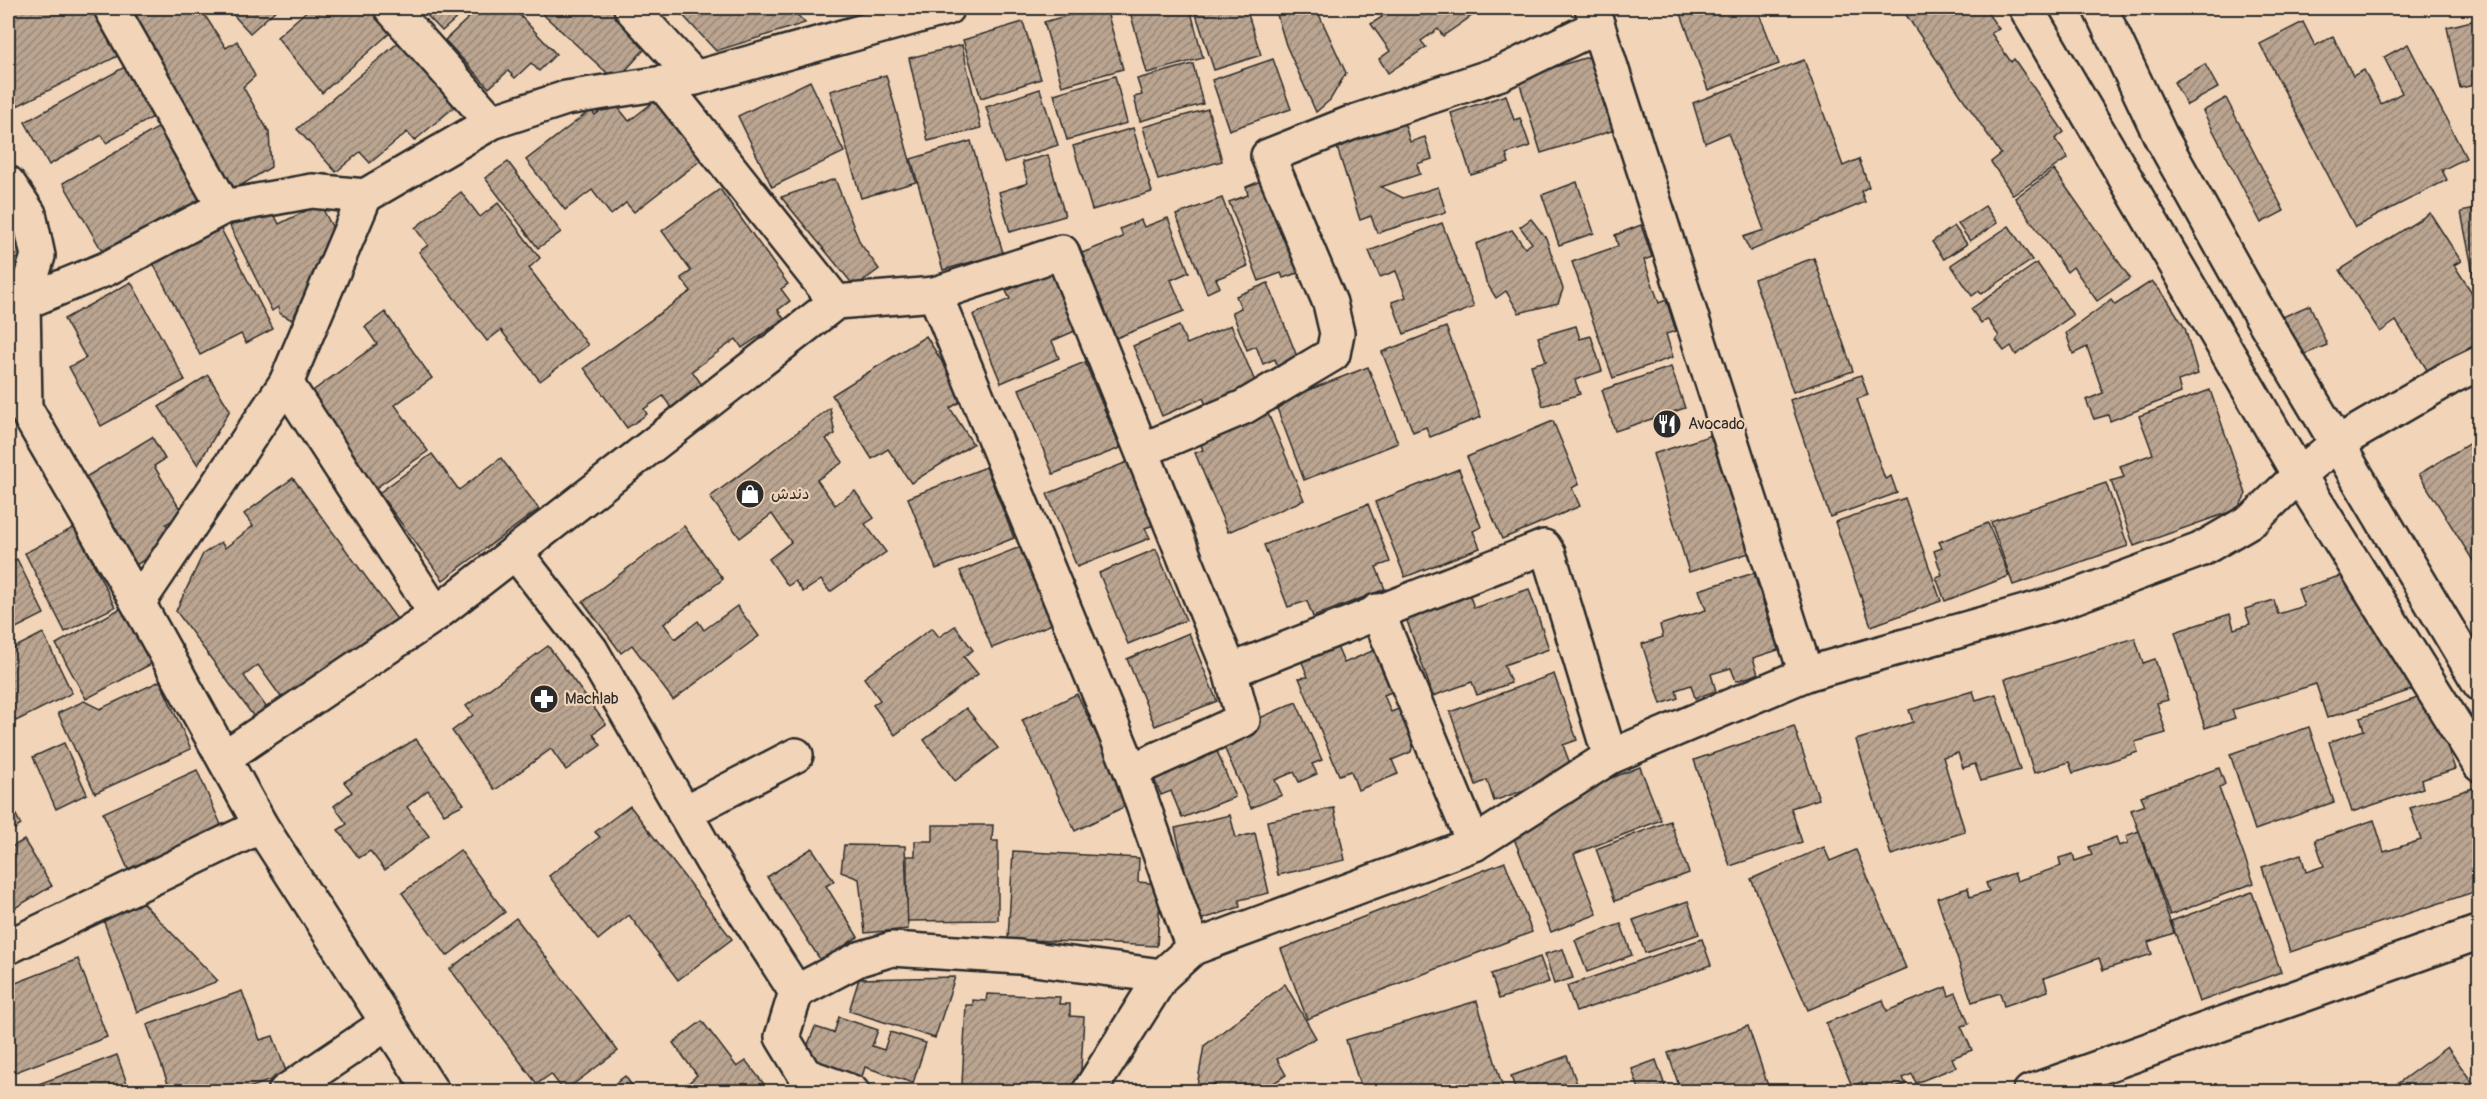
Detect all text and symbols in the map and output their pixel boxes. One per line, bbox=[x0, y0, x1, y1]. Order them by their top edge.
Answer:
restaurant icon: Avocado bbox=[1651, 408, 1683, 440]
place label: Avocado bbox=[1688, 414, 1745, 434]
shop icon: دندش bbox=[734, 478, 766, 510]
place label: دندش bbox=[771, 484, 810, 504]
pharmacy icon: Machlab bbox=[528, 683, 560, 715]
place label: Machlab bbox=[565, 689, 619, 709]

